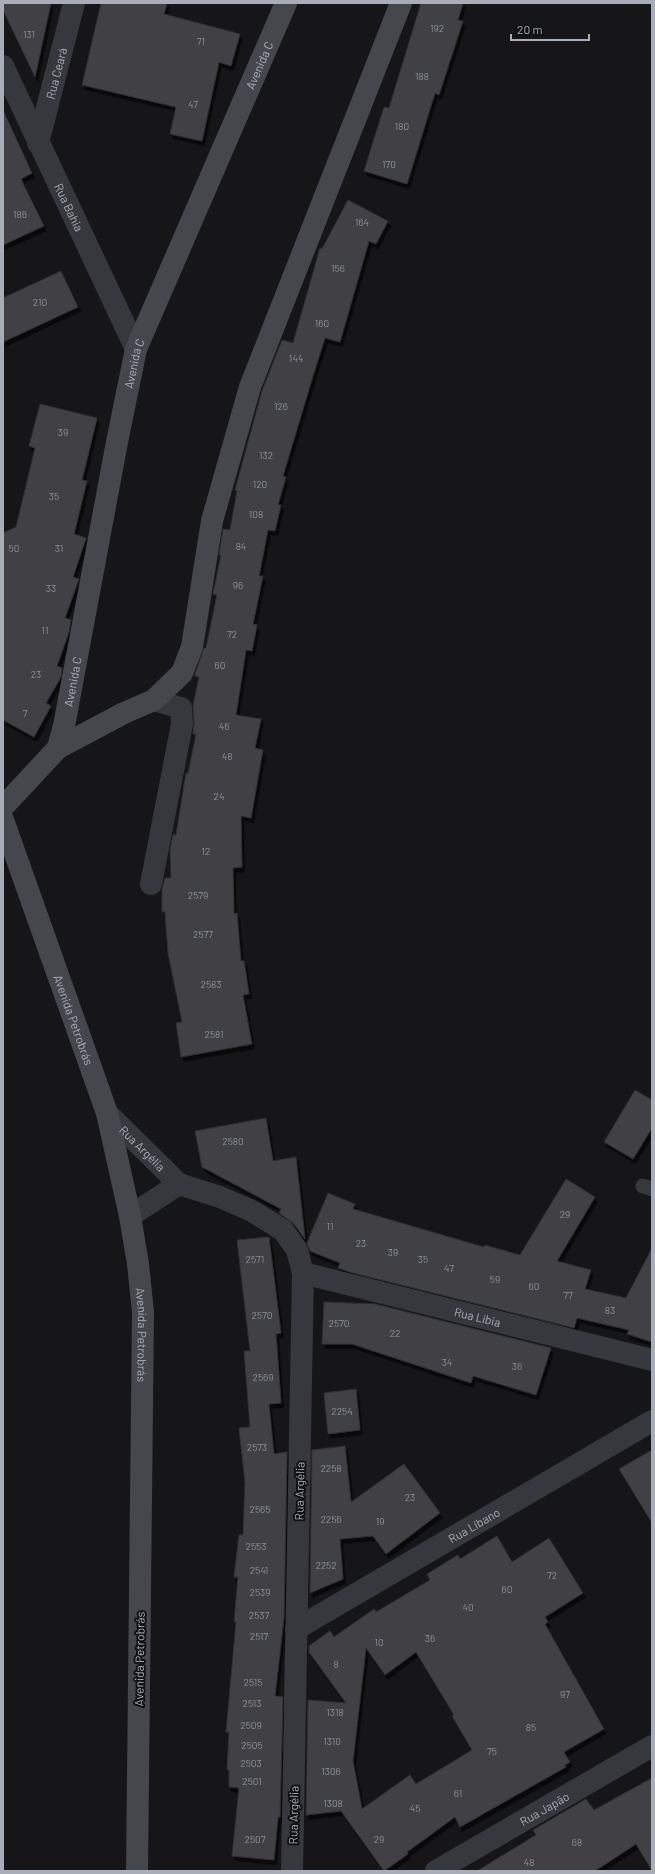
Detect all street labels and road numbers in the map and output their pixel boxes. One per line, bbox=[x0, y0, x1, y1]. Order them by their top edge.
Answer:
street label: Avenida C bbox=[243, 39, 276, 91]
street label: Rua Ceará bbox=[43, 46, 69, 100]
street label: Rua Bahia bbox=[52, 181, 87, 234]
street label: Avenida C bbox=[121, 336, 147, 390]
street label: Avenida C bbox=[61, 655, 84, 708]
street label: Avenida Petrobrás bbox=[51, 973, 96, 1067]
street label: Rua Argélia bbox=[117, 1123, 168, 1174]
street label: Avenida Petrobrás bbox=[133, 1287, 150, 1382]
street label: Rua Líbia bbox=[453, 1304, 502, 1329]
street label: Rua Argélia bbox=[291, 1462, 307, 1520]
street label: Rua Líbano bbox=[446, 1505, 502, 1546]
street label: Avenida Petrobrás bbox=[131, 1611, 147, 1706]
street label: Rua Argélia bbox=[285, 1786, 301, 1844]
street label: Rua Japão bbox=[517, 1789, 571, 1828]

